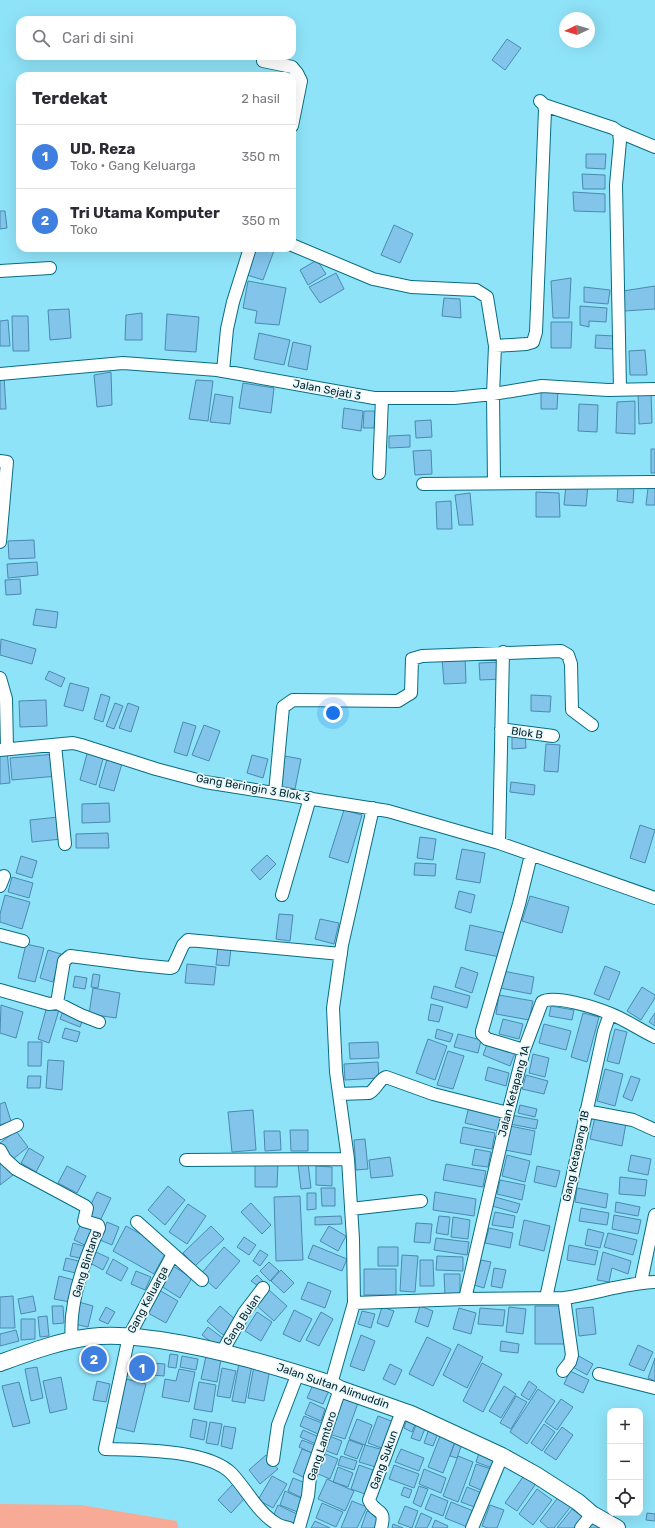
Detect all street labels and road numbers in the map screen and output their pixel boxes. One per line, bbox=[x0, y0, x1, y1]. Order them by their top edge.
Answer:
street label: Jalan Sejati 3 bbox=[292, 377, 363, 403]
street label: Blok B bbox=[510, 724, 544, 742]
street label: Gang Beringin 3 Blok 3 bbox=[195, 772, 311, 805]
street label: Jalan Ketapang 1A bbox=[495, 1043, 533, 1138]
street label: Gang Ketapang 1B bbox=[560, 1109, 592, 1203]
street label: Gang Bintang bbox=[70, 1229, 102, 1299]
street label: Gang Keluarga bbox=[125, 1264, 171, 1336]
street label: Gang Bulan bbox=[221, 1292, 263, 1348]
street label: Jalan Sultan Alimuddin bbox=[275, 1361, 391, 1411]
street label: Gang Lamtoro bbox=[305, 1410, 339, 1482]
street label: Gang Sukun bbox=[367, 1429, 401, 1491]

